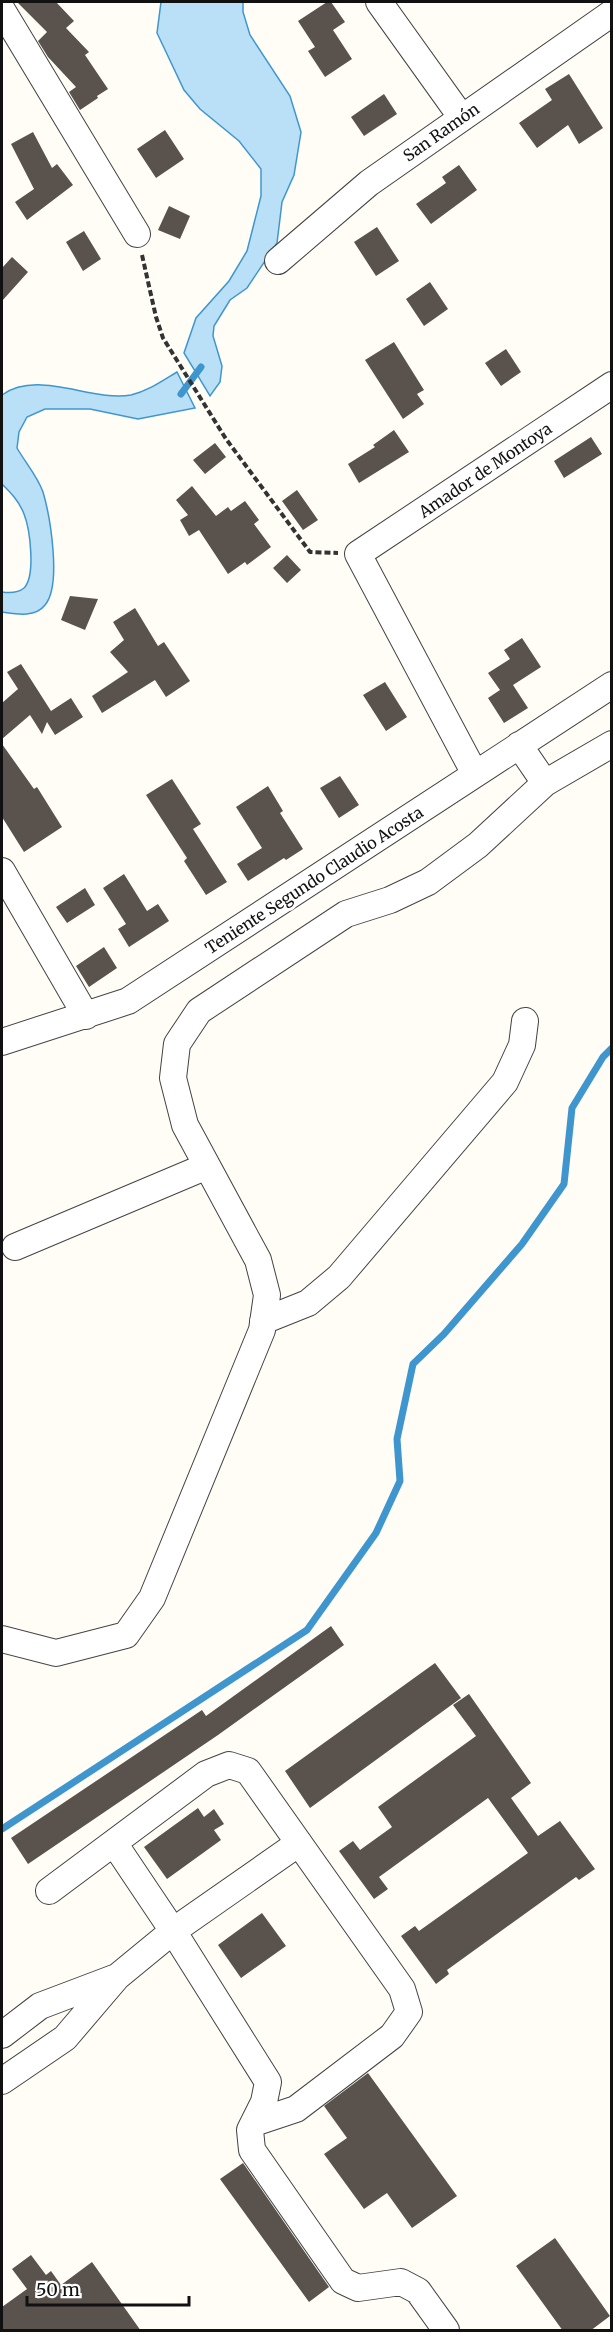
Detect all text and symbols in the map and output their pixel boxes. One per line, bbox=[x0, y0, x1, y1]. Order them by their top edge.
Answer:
street label: San Ramón bbox=[399, 98, 483, 166]
street label: Amador de Montoya bbox=[414, 418, 556, 522]
street label: Teniente Segundo Claudio Acosta bbox=[201, 802, 427, 958]
scale bar bbox=[27, 2269, 189, 2307]
text: 50 m bbox=[36, 2278, 80, 2301]

